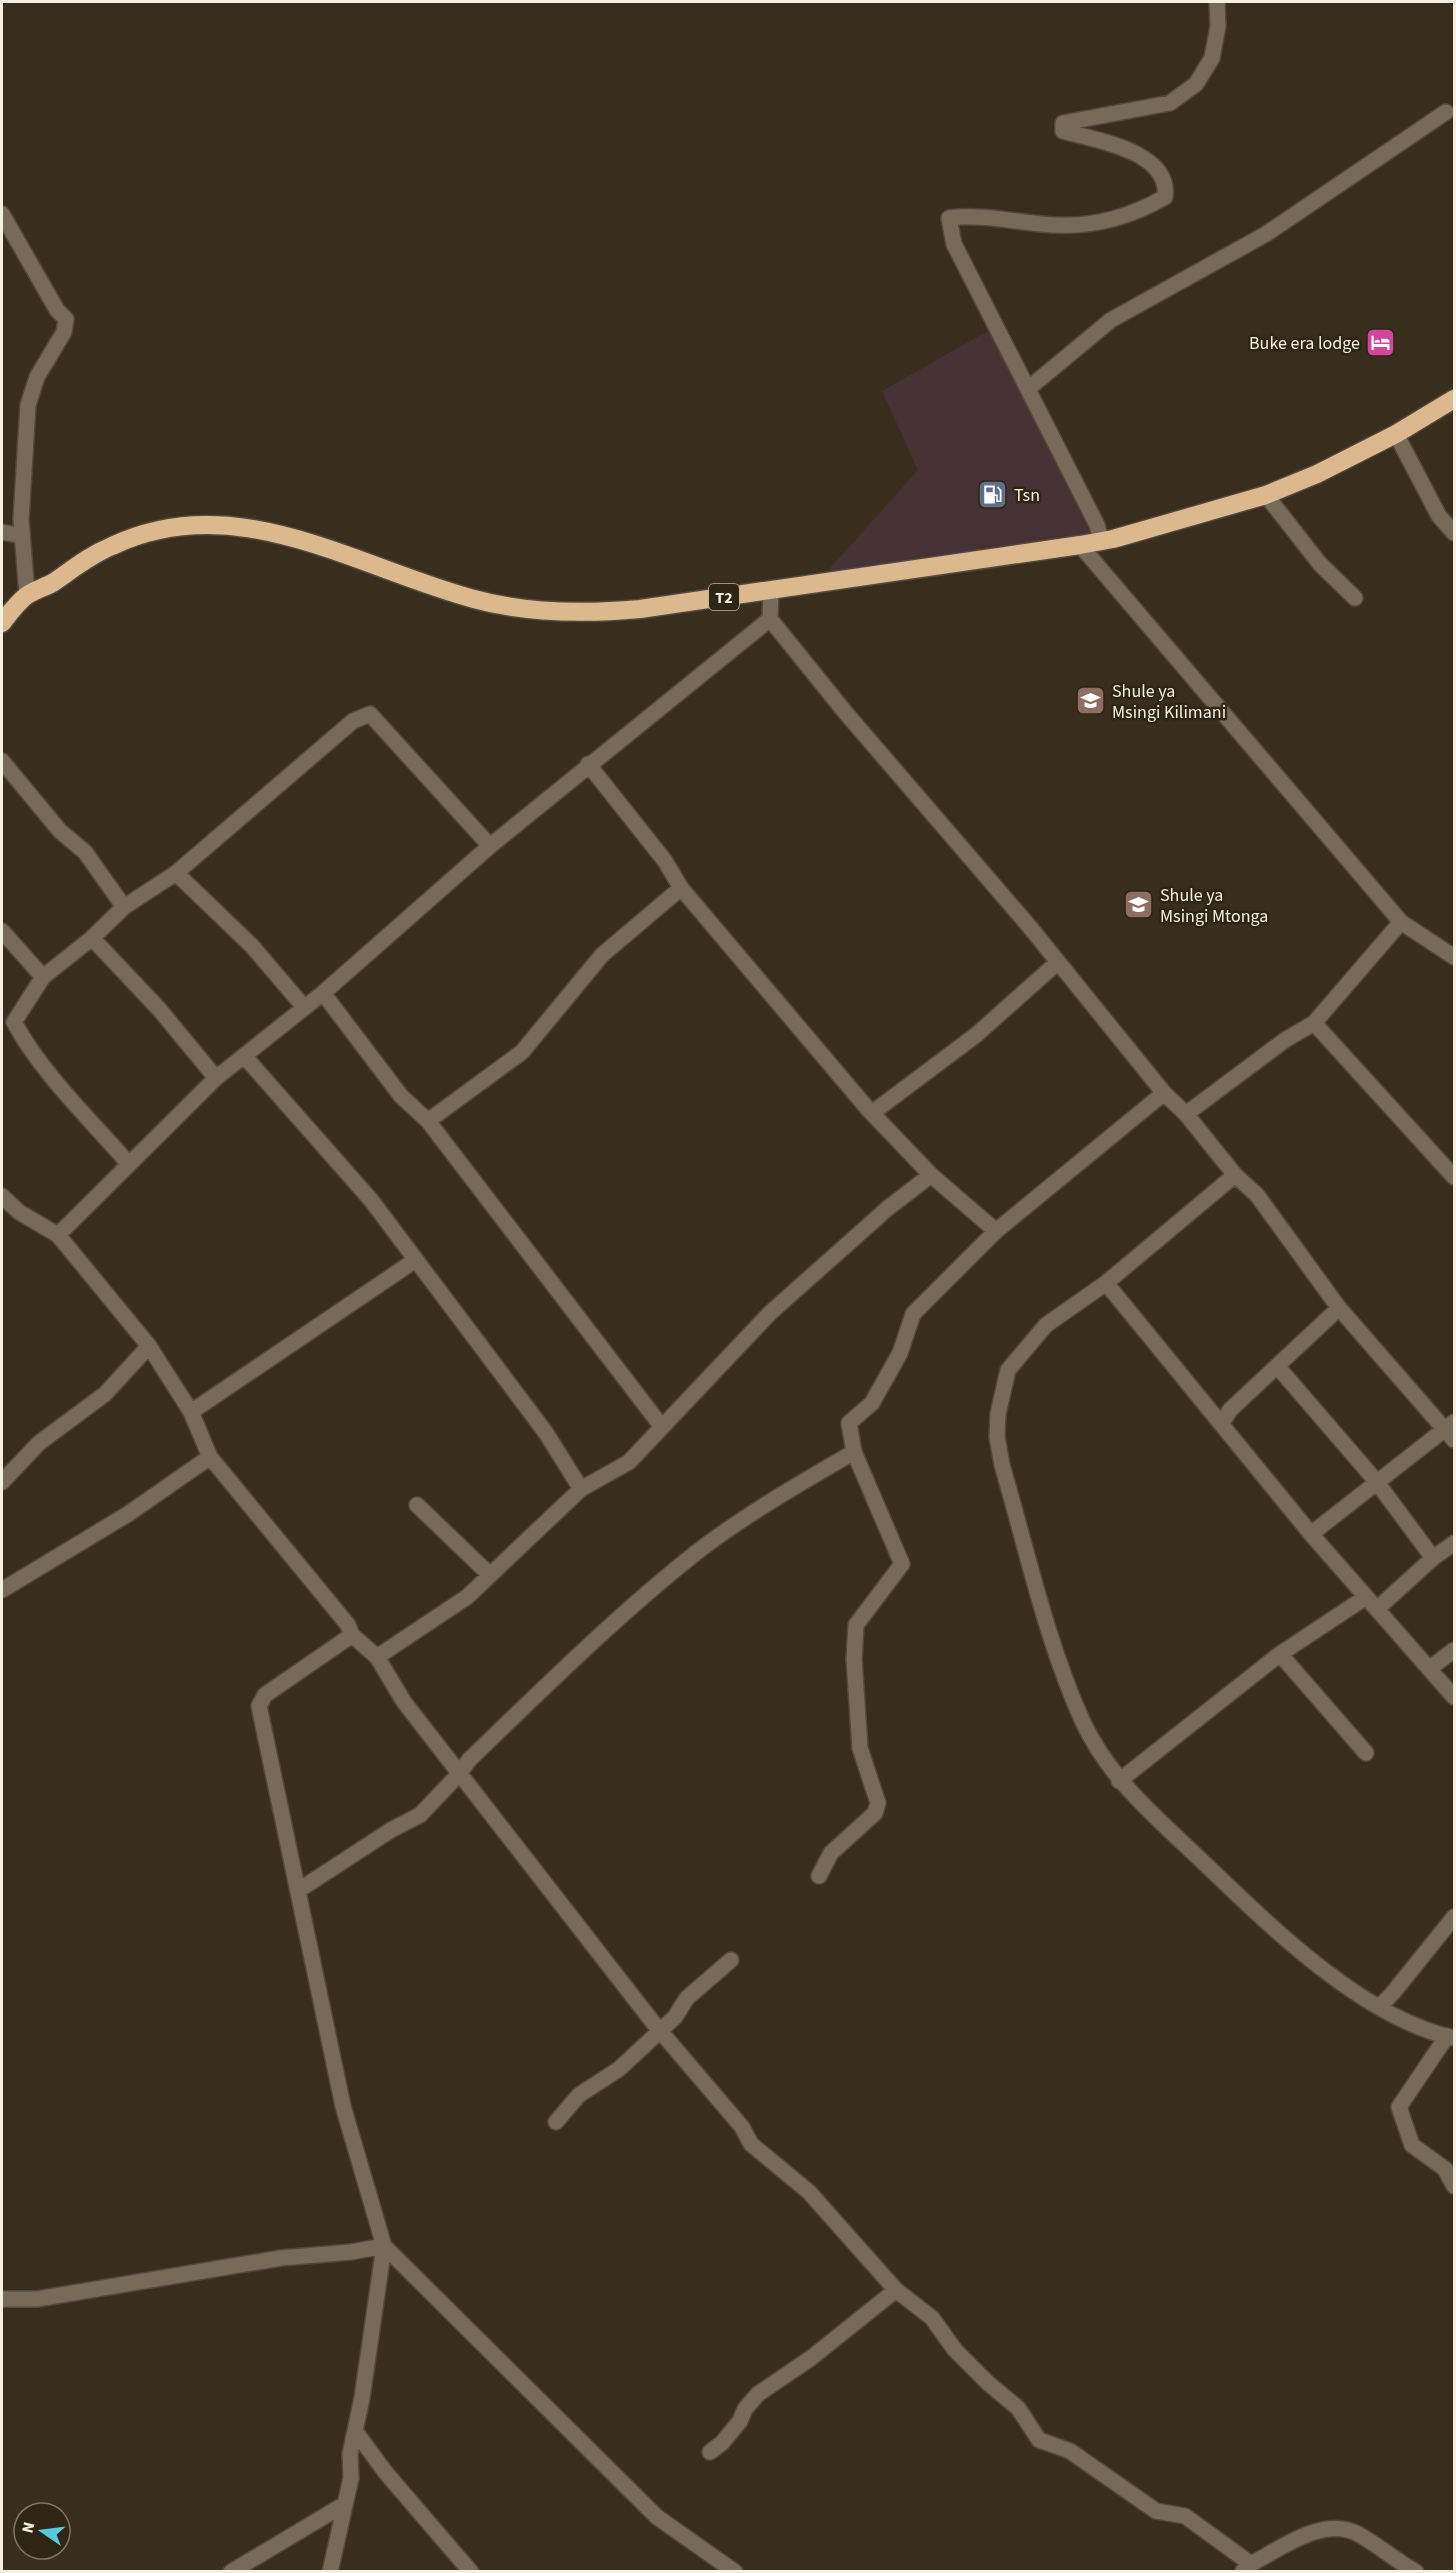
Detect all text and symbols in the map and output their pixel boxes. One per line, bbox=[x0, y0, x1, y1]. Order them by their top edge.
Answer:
hotel icon: Buke era lodge bbox=[1365, 327, 1397, 359]
place label: Buke era lodge bbox=[1249, 331, 1360, 356]
fuel station icon: Tsn bbox=[977, 479, 1009, 511]
place label: Tsn bbox=[1014, 483, 1040, 508]
road number: T2 bbox=[709, 584, 739, 610]
place label: Shule ya Msingi Kilimani bbox=[1112, 679, 1226, 725]
school or university icon: Shule ya Msingi Kilimani bbox=[1075, 685, 1107, 717]
place label: Shule ya Msingi Mtonga bbox=[1160, 883, 1268, 929]
school or university icon: Shule ya Msingi Mtonga bbox=[1123, 889, 1155, 921]
north arrow bbox=[12, 2501, 72, 2561]
text: N bbox=[16, 2520, 40, 2535]

